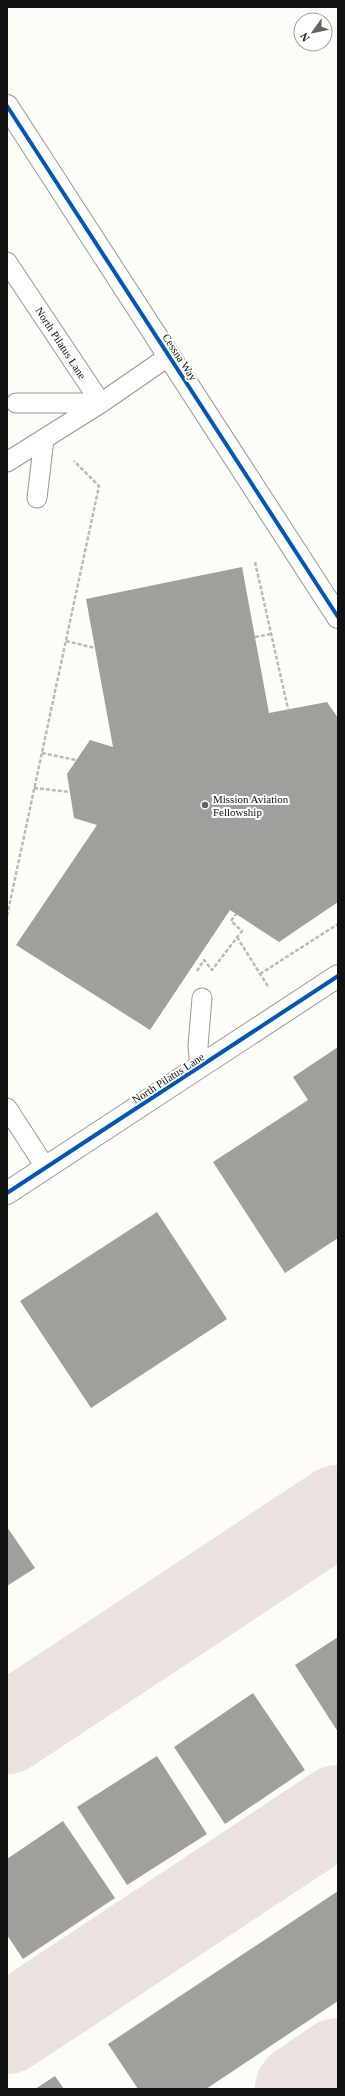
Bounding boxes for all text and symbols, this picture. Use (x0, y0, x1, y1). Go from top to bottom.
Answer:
north arrow (293, 12, 333, 52)
text: N (297, 31, 312, 44)
street label: North Pilatus Lane (33, 305, 89, 381)
street label: Cessna Way (160, 331, 200, 383)
place label: Mission Aviation Fellowship (213, 793, 289, 818)
marker: Mission Aviation Fellowship (200, 800, 210, 810)
street label: North Pilatus Lane (130, 1050, 206, 1106)

